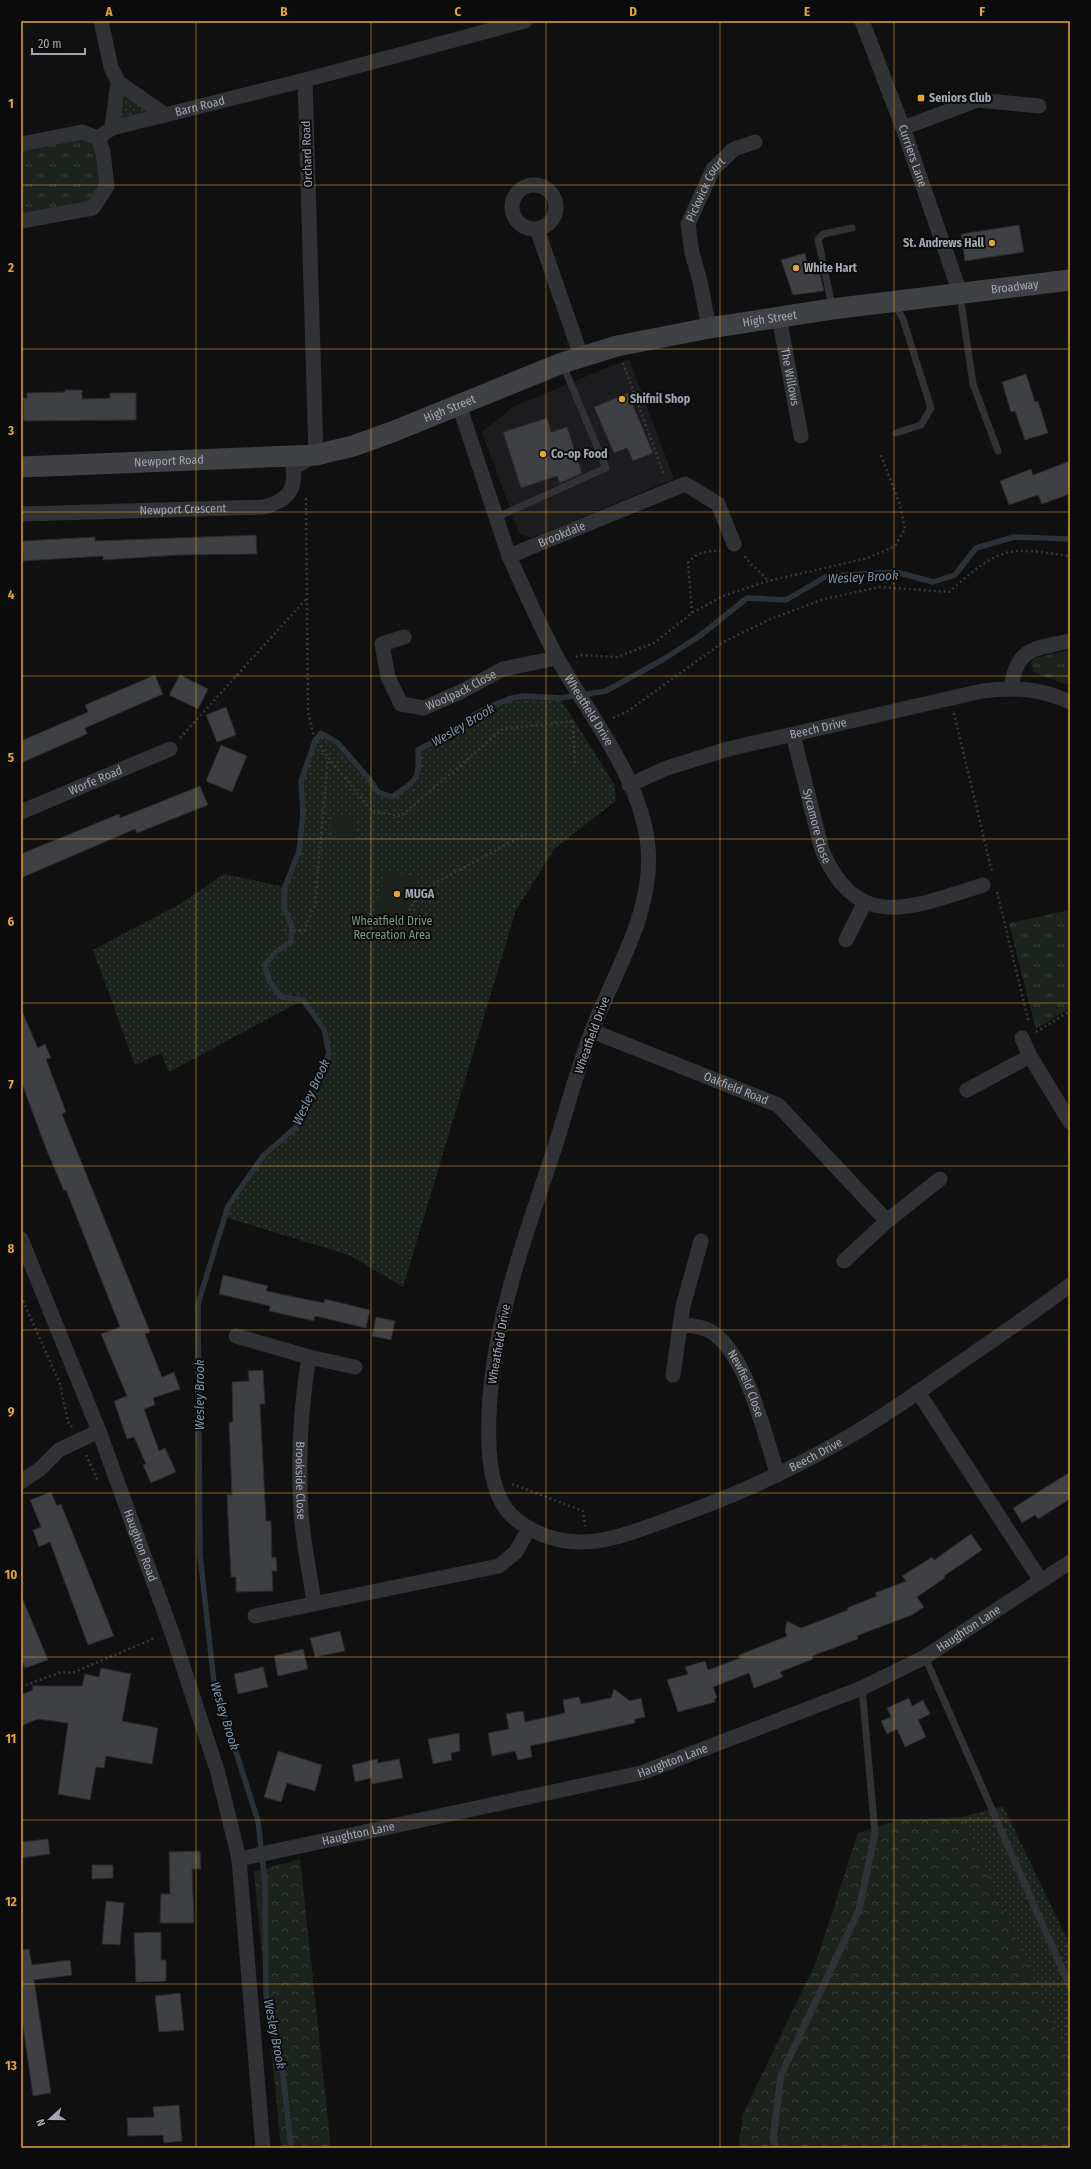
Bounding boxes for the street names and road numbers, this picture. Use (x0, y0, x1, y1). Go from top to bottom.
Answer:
street label: Barn Road (174, 93, 226, 119)
street label: Orchard Road (299, 120, 315, 188)
street label: Curriers Lane (895, 123, 930, 189)
street label: Pickwick Court (683, 154, 728, 224)
street label: Broadway (990, 277, 1040, 297)
street label: High Street (742, 308, 798, 330)
street label: The Willows (778, 347, 802, 407)
street label: High Street (422, 392, 478, 425)
street label: Newport Road (134, 453, 204, 469)
street label: Newport Crescent (139, 501, 227, 518)
street label: Brookdale (536, 519, 587, 550)
street label: Woolpack Close (424, 667, 499, 713)
street label: Wheatfield Drive (562, 672, 616, 748)
street label: Beech Drive (788, 715, 848, 742)
street label: Worfe Road (67, 763, 124, 798)
street label: Sycamore Close (800, 787, 834, 866)
street label: Wheatfield Drive (572, 995, 612, 1075)
street label: Oakfield Road (702, 1069, 770, 1107)
street label: Wheatfield Drive (485, 1303, 513, 1385)
street label: Newfield Close (725, 1347, 767, 1419)
street label: Beech Drive (787, 1435, 845, 1475)
street label: Brookside Close (293, 1441, 309, 1520)
street label: Haughton Road (121, 1508, 160, 1583)
street label: Haughton Lane (934, 1602, 1003, 1655)
street label: Haughton Lane (636, 1741, 710, 1781)
street label: Haughton Lane (321, 1819, 396, 1848)

